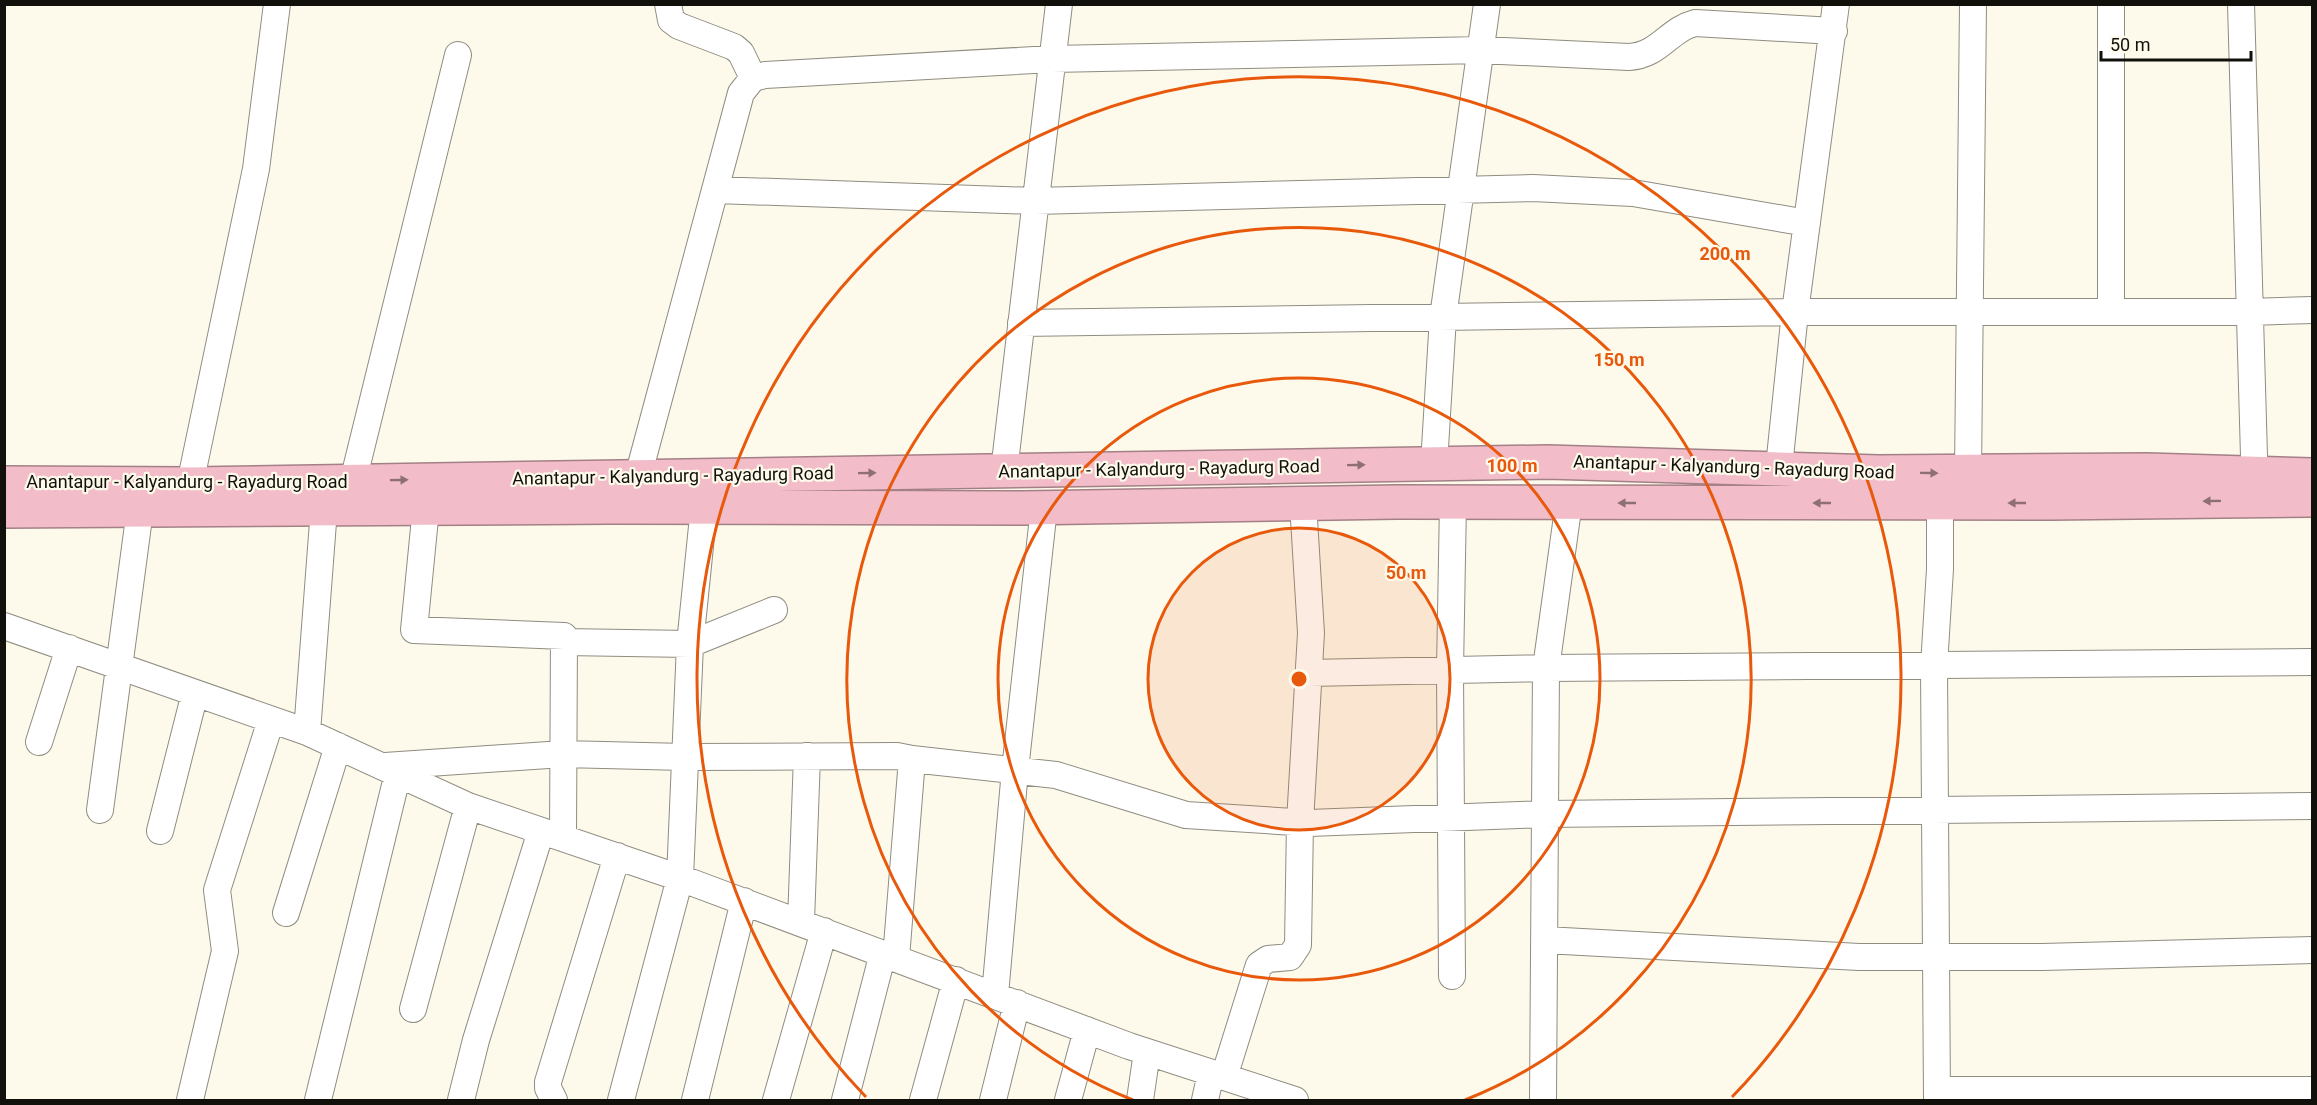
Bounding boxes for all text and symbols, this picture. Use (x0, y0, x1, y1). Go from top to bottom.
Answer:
scale bar (2101, 24, 2251, 62)
text: 50 m (2110, 34, 2150, 55)
text: 200 m (1699, 243, 1751, 264)
text: 150 m (1593, 349, 1645, 370)
street label: Anantapur - Kalyandurg - Rayadurg Road (1573, 450, 1895, 483)
street label: Anantapur - Kalyandurg - Rayadurg Road (998, 455, 1320, 482)
text: 100 m (1486, 455, 1538, 476)
one-way arrow (1346, 461, 1365, 470)
street label: Anantapur - Kalyandurg - Rayadurg Road (512, 462, 834, 489)
one-way arrow (857, 468, 876, 478)
one-way arrow (1919, 468, 1938, 477)
street label: Anantapur - Kalyandurg - Rayadurg Road (26, 471, 348, 492)
one-way arrow (389, 476, 408, 485)
one-way arrow (2203, 496, 2222, 506)
one-way arrow (1618, 498, 1637, 508)
one-way arrow (1813, 498, 1832, 508)
one-way arrow (2008, 498, 2027, 508)
text: 50 m (1386, 562, 1426, 583)
centre of rings (1289, 669, 1309, 689)

